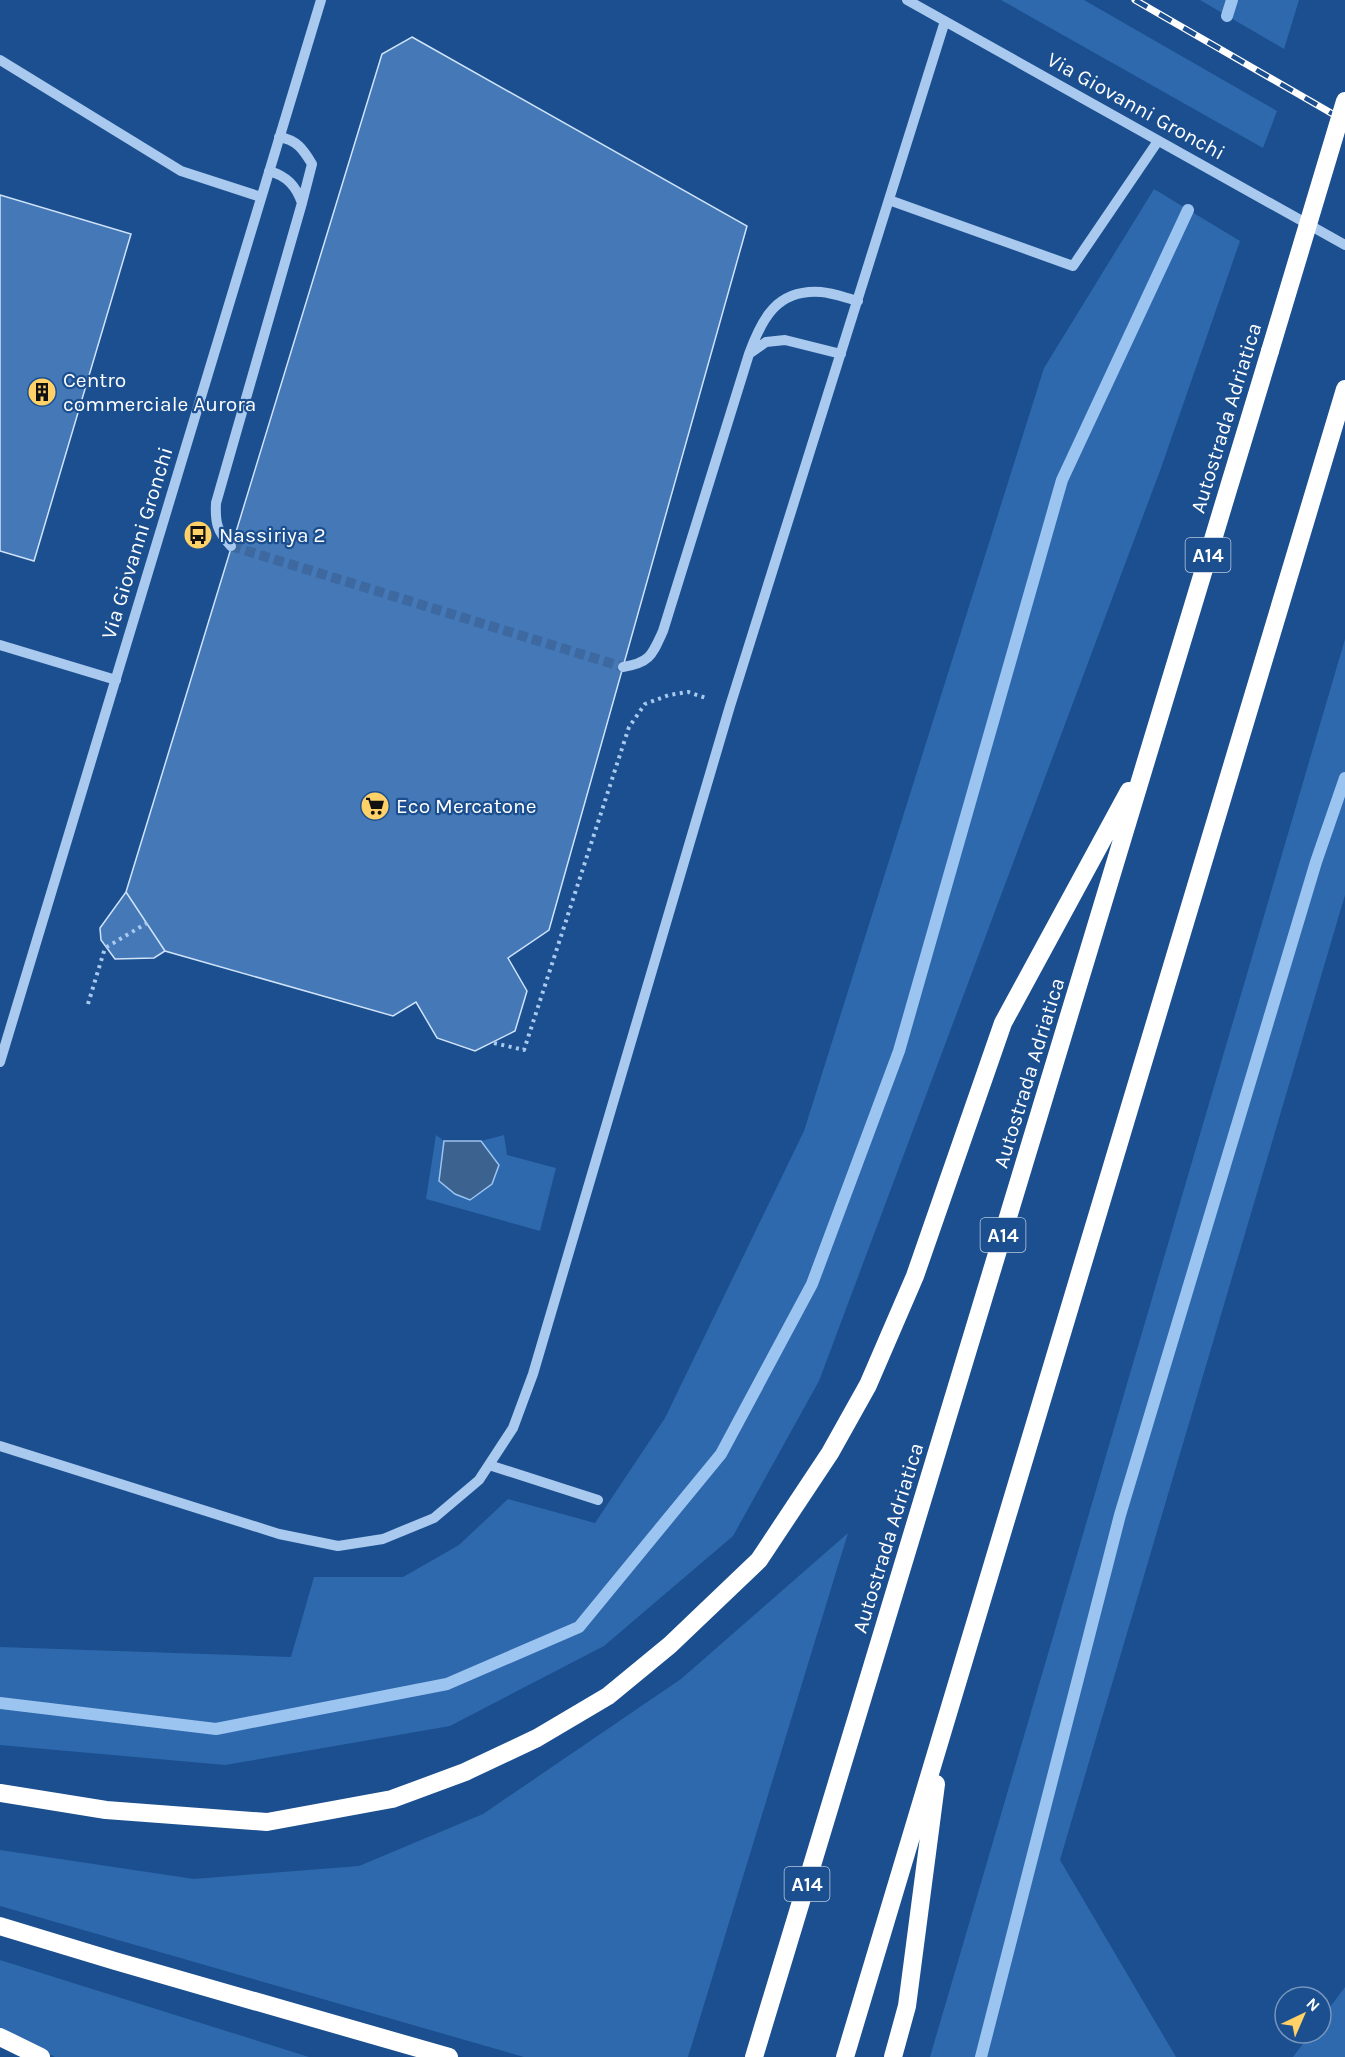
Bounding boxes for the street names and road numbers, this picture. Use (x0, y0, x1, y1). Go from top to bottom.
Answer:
street label: Via Giovanni Gronchi (1043, 47, 1229, 165)
street label: Autostrada Adriatica (1186, 320, 1266, 516)
street label: Via Giovanni Gronchi (96, 444, 178, 642)
road number: A14 (1186, 538, 1230, 572)
street label: Autostrada Adriatica (989, 975, 1069, 1171)
road number: A14 (980, 1218, 1026, 1252)
street label: Autostrada Adriatica (848, 1440, 928, 1636)
road number: A14 (784, 1867, 830, 1901)

